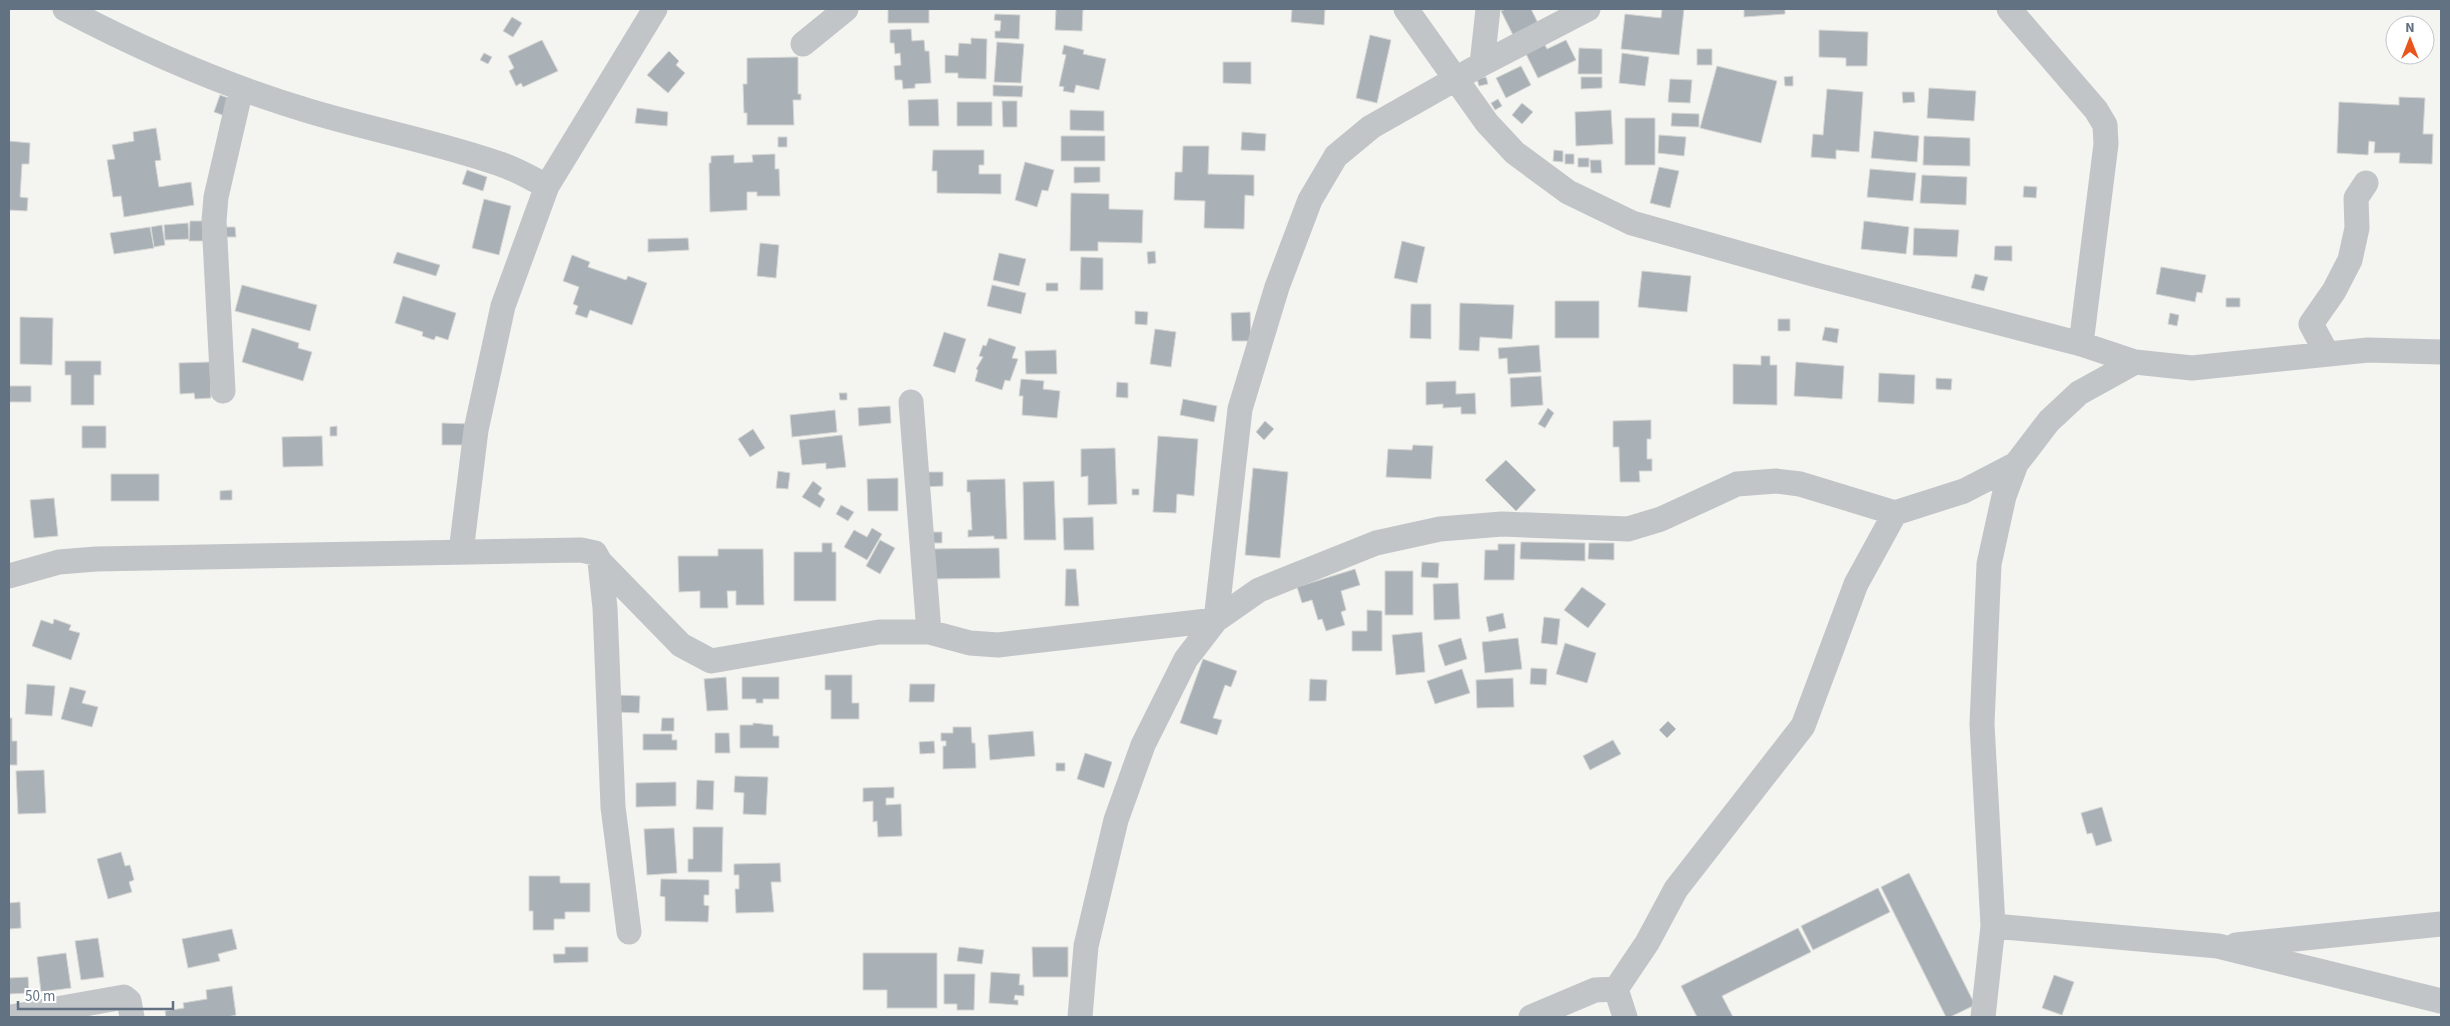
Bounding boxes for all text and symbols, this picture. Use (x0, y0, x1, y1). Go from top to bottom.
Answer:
north arrow (2385, 15, 2435, 65)
text: N (2405, 18, 2415, 38)
scale bar (18, 978, 172, 1010)
text: 50 m (25, 986, 55, 1007)

